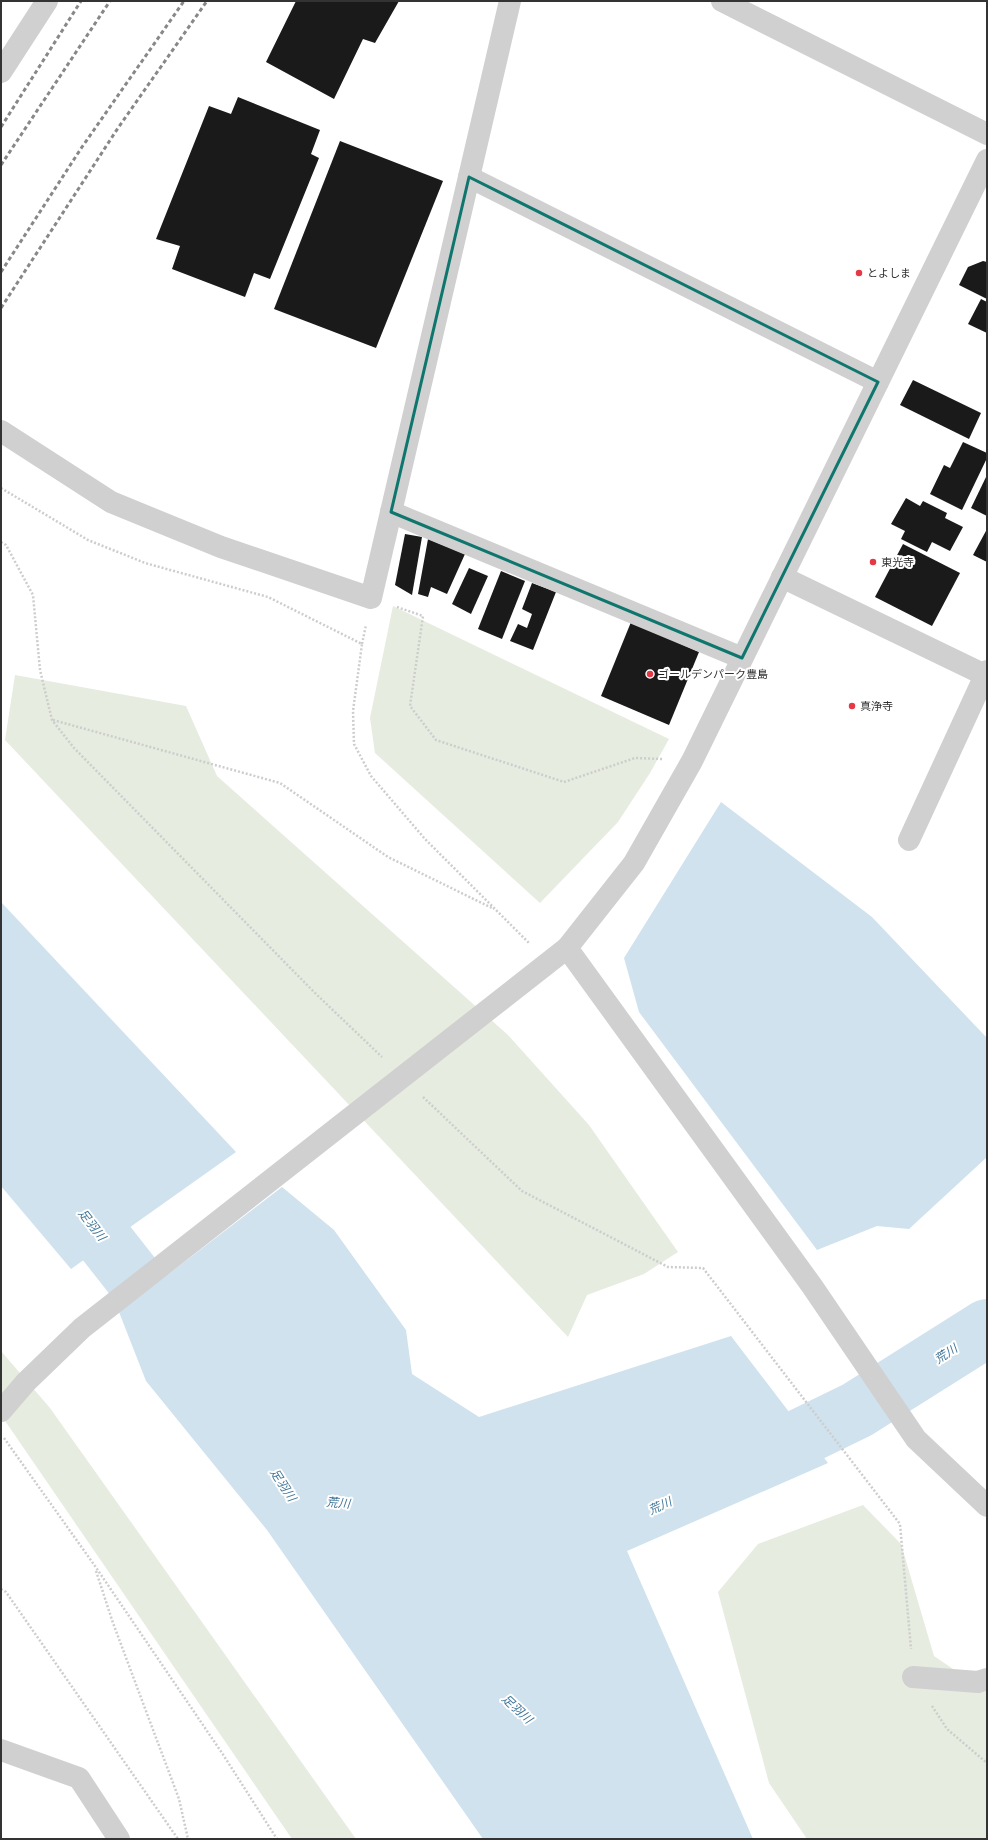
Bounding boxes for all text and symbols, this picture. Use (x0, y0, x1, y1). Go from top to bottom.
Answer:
place label: とよしま (867, 267, 911, 280)
marker: とよしま (854, 268, 864, 278)
place label: 東光寺 (881, 556, 914, 569)
marker: 東光寺 (868, 557, 878, 567)
place label: ゴールデンパーク豊島 (658, 668, 768, 681)
marker: ゴールデンパーク豊島 (645, 669, 655, 679)
place label: 真浄寺 (860, 700, 893, 713)
marker: 真浄寺 (847, 701, 857, 711)
water label: 足羽川 (75, 1207, 110, 1245)
water label: 荒川 (932, 1341, 962, 1366)
water label: 足羽川 (267, 1466, 300, 1506)
water label: 荒川 (646, 1494, 676, 1517)
water label: 荒川 (325, 1495, 353, 1511)
water label: 足羽川 (499, 1692, 536, 1728)

